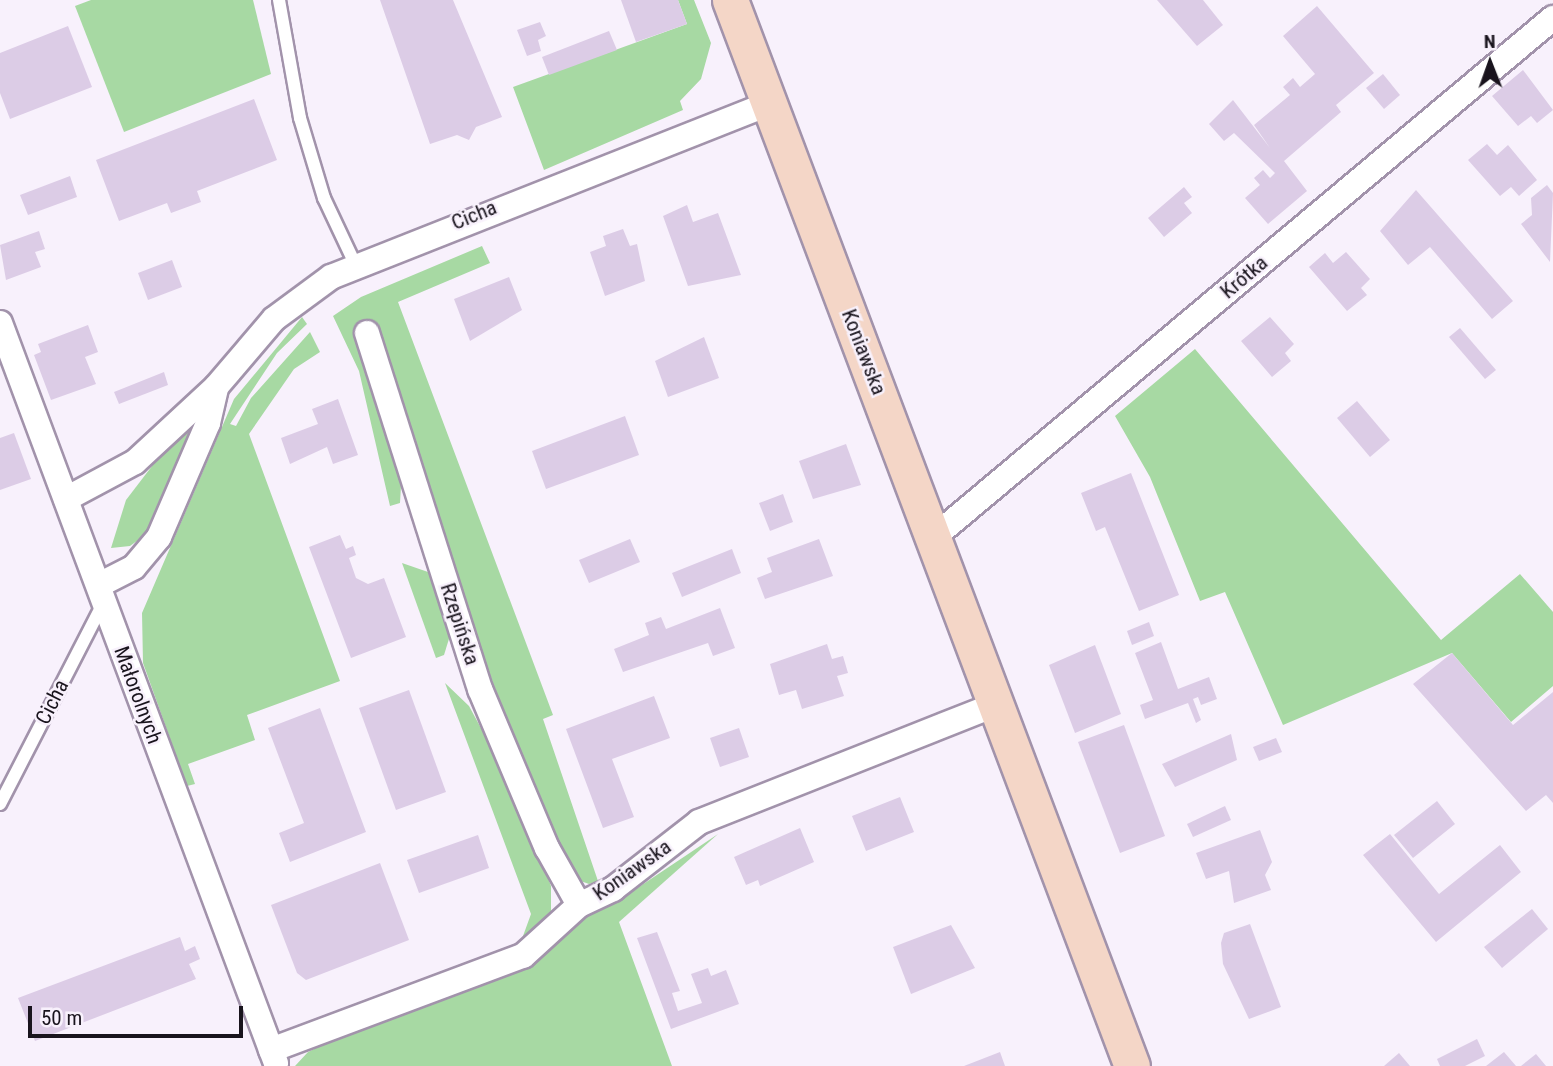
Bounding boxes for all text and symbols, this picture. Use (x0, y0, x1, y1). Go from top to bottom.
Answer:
north arrow (1455, 28, 1525, 98)
text: N (1484, 30, 1496, 53)
street label: Cicha (448, 195, 500, 235)
street label: Krótka (1215, 250, 1273, 304)
street label: Koniawska (836, 306, 892, 398)
street label: Rzepińska (435, 580, 485, 668)
street label: Małorolnych (109, 643, 167, 747)
street label: Cicha (30, 676, 74, 728)
street label: Koniawska (588, 834, 676, 906)
scale bar (32, 992, 247, 1036)
text: 50 m (41, 1006, 82, 1030)

